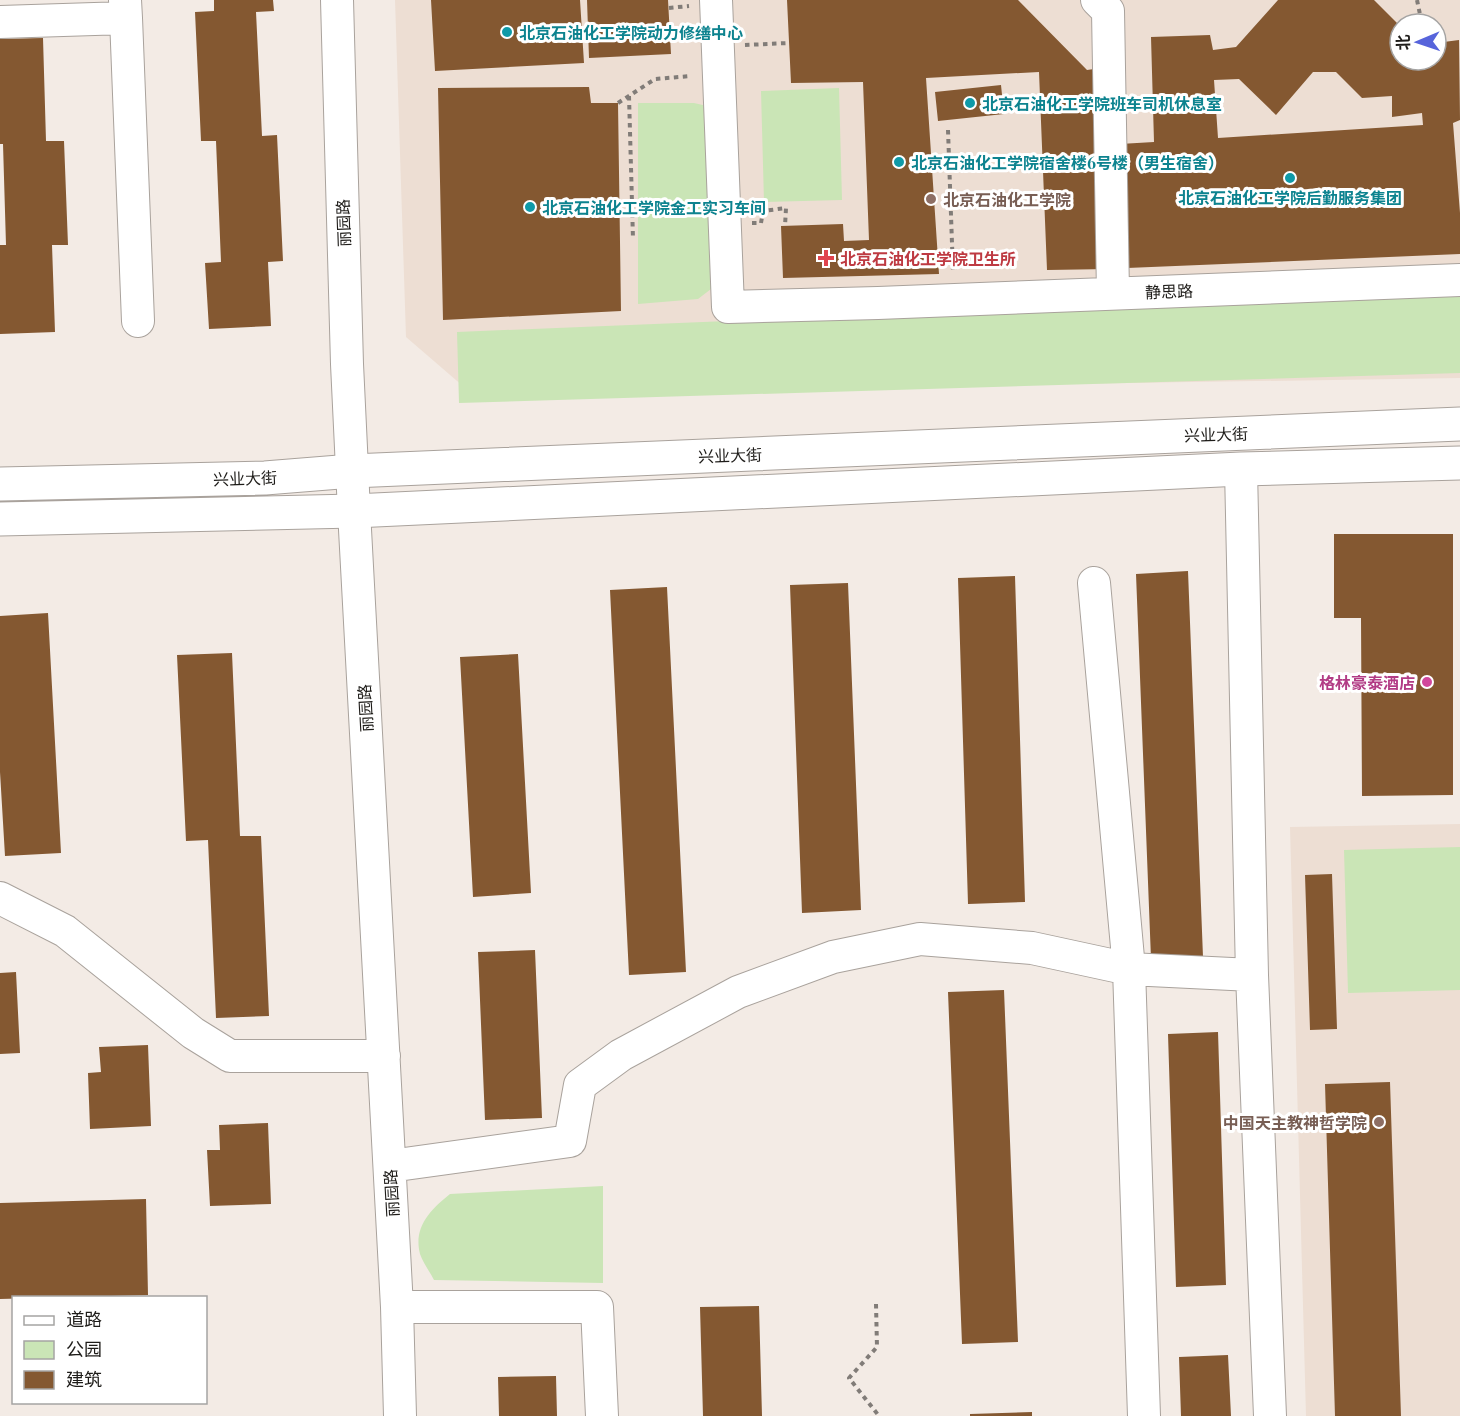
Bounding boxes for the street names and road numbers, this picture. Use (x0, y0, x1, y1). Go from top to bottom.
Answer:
street label: 丽园路 (332, 199, 354, 247)
street label: 静思路 (1145, 280, 1193, 302)
street label: 兴业大街 (1184, 422, 1248, 446)
street label: 兴业大街 (698, 443, 762, 467)
street label: 兴业大街 (213, 466, 277, 490)
street label: 丽园路 (353, 683, 377, 733)
street label: 丽园路 (379, 1168, 403, 1218)

